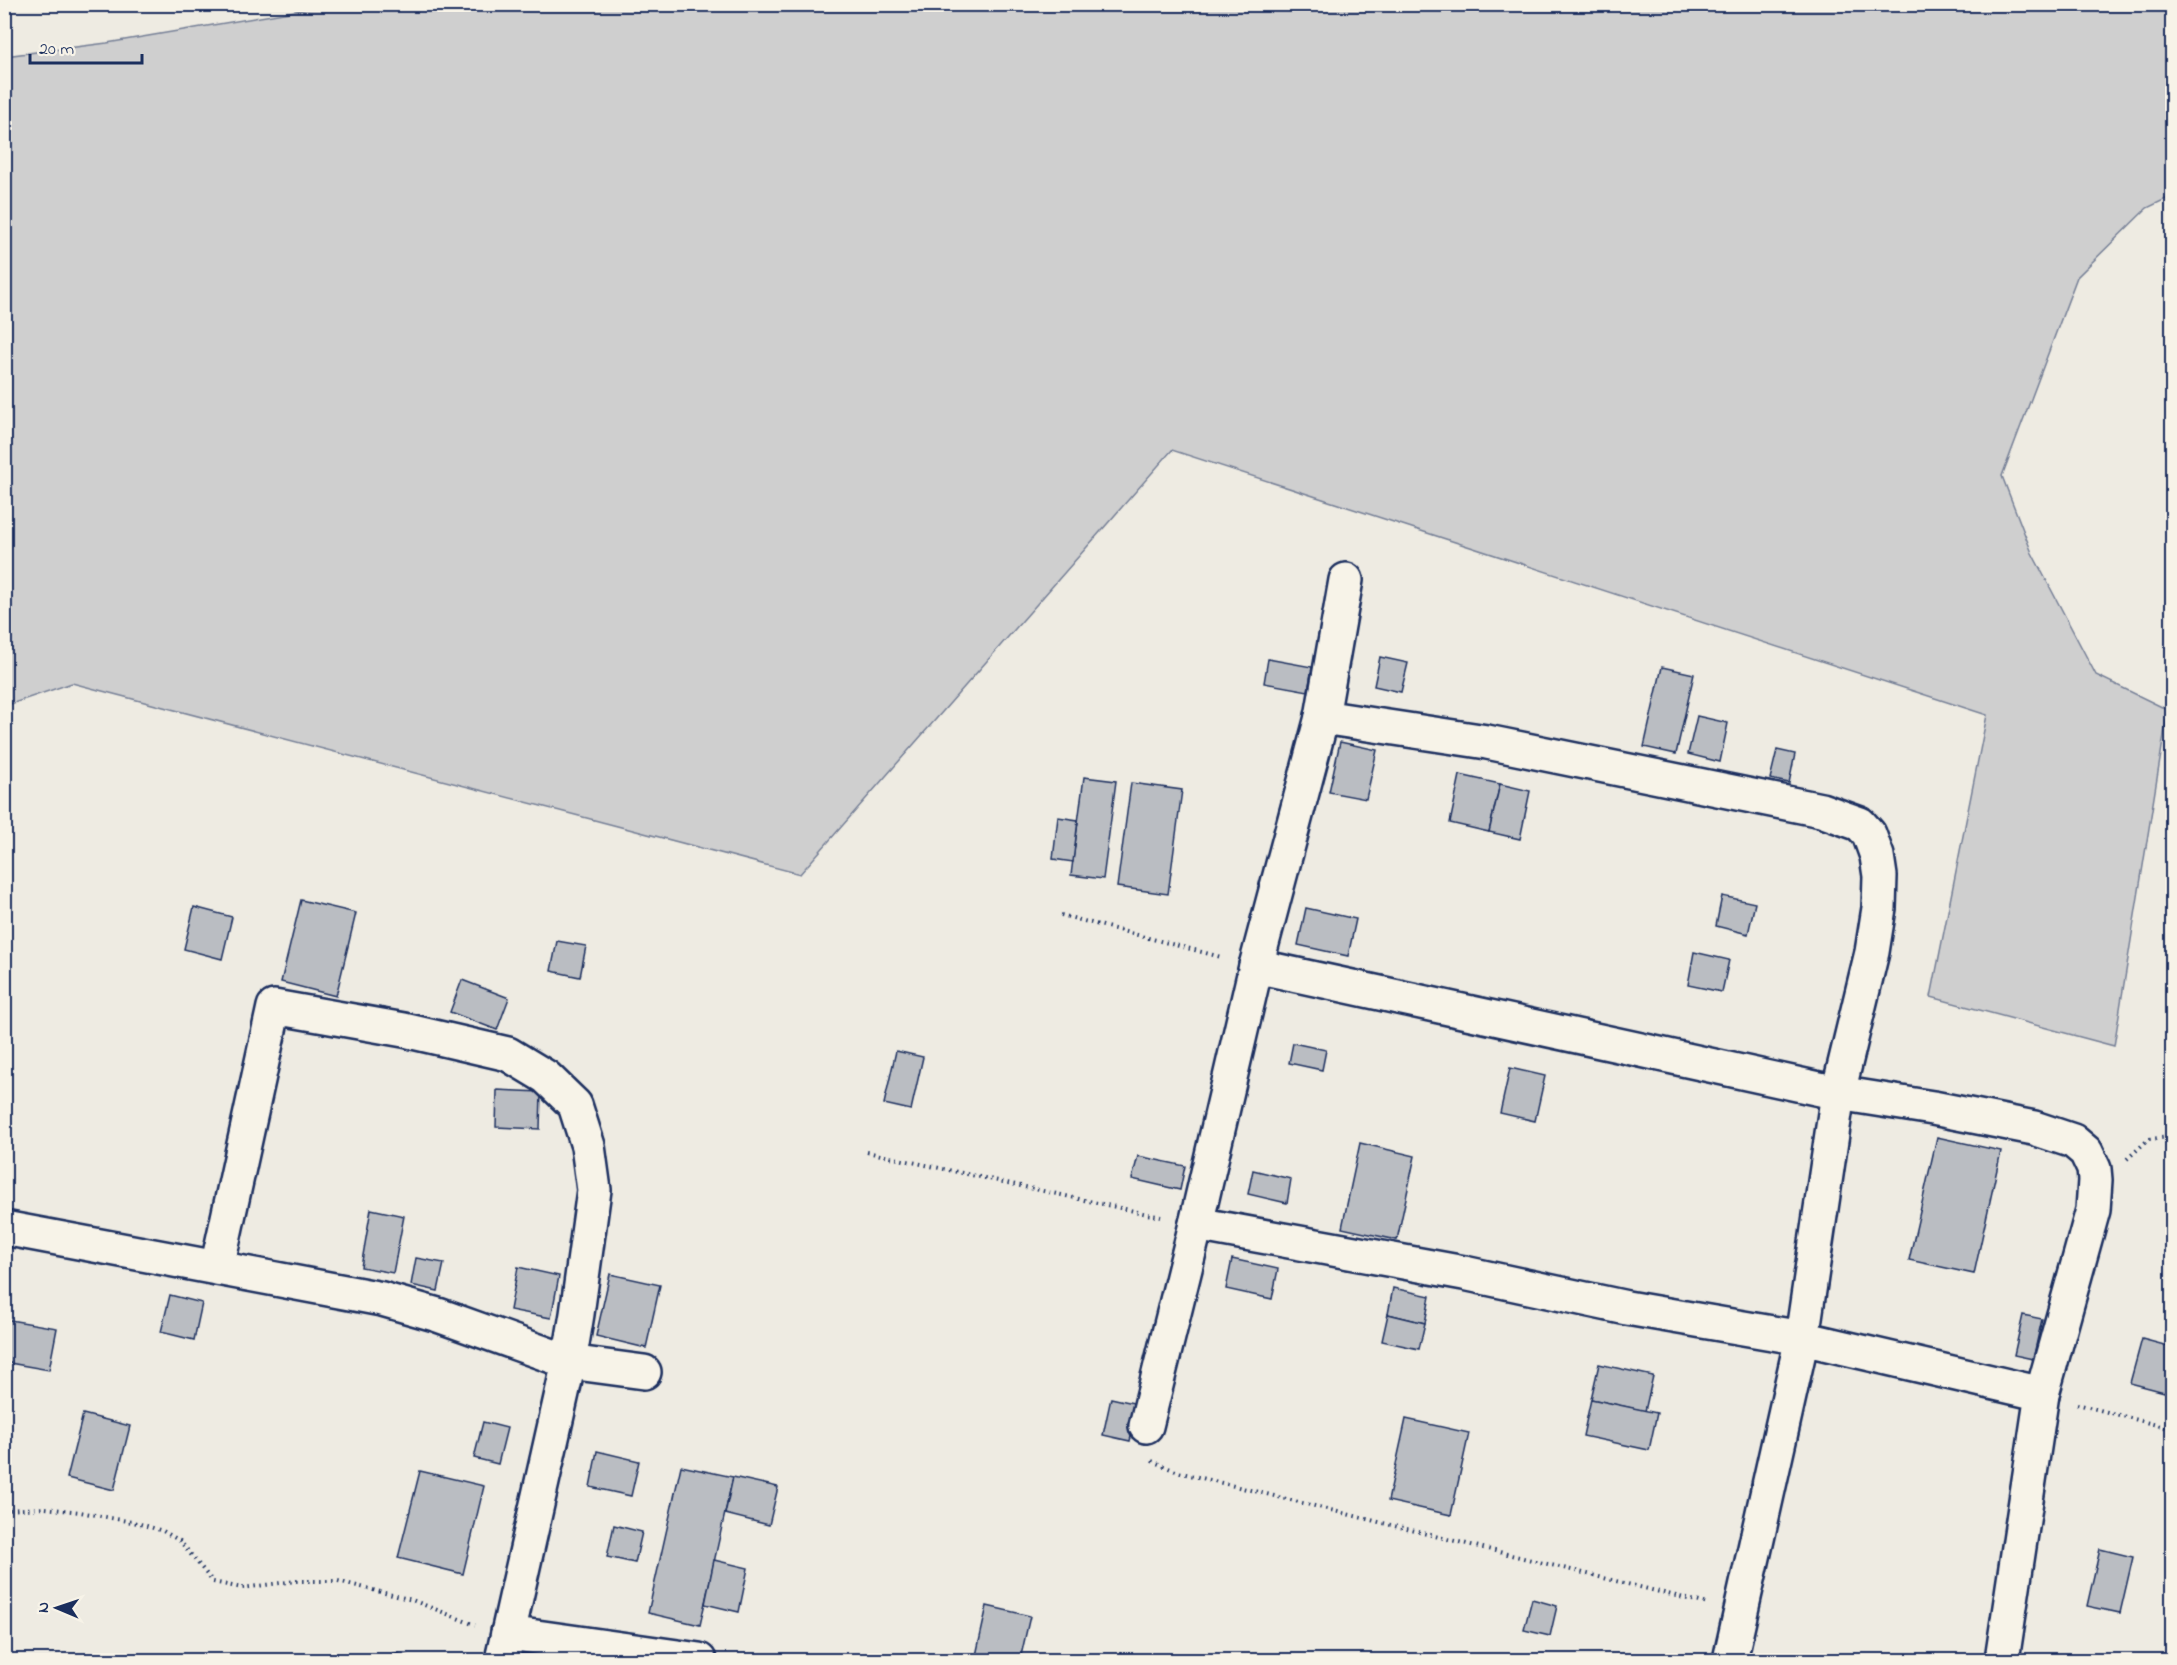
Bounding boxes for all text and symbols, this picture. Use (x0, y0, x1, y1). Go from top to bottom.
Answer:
scale bar (30, 27, 142, 65)
text: 20 m (39, 37, 74, 63)
north arrow (27, 1578, 87, 1638)
text: N (32, 1602, 56, 1613)

